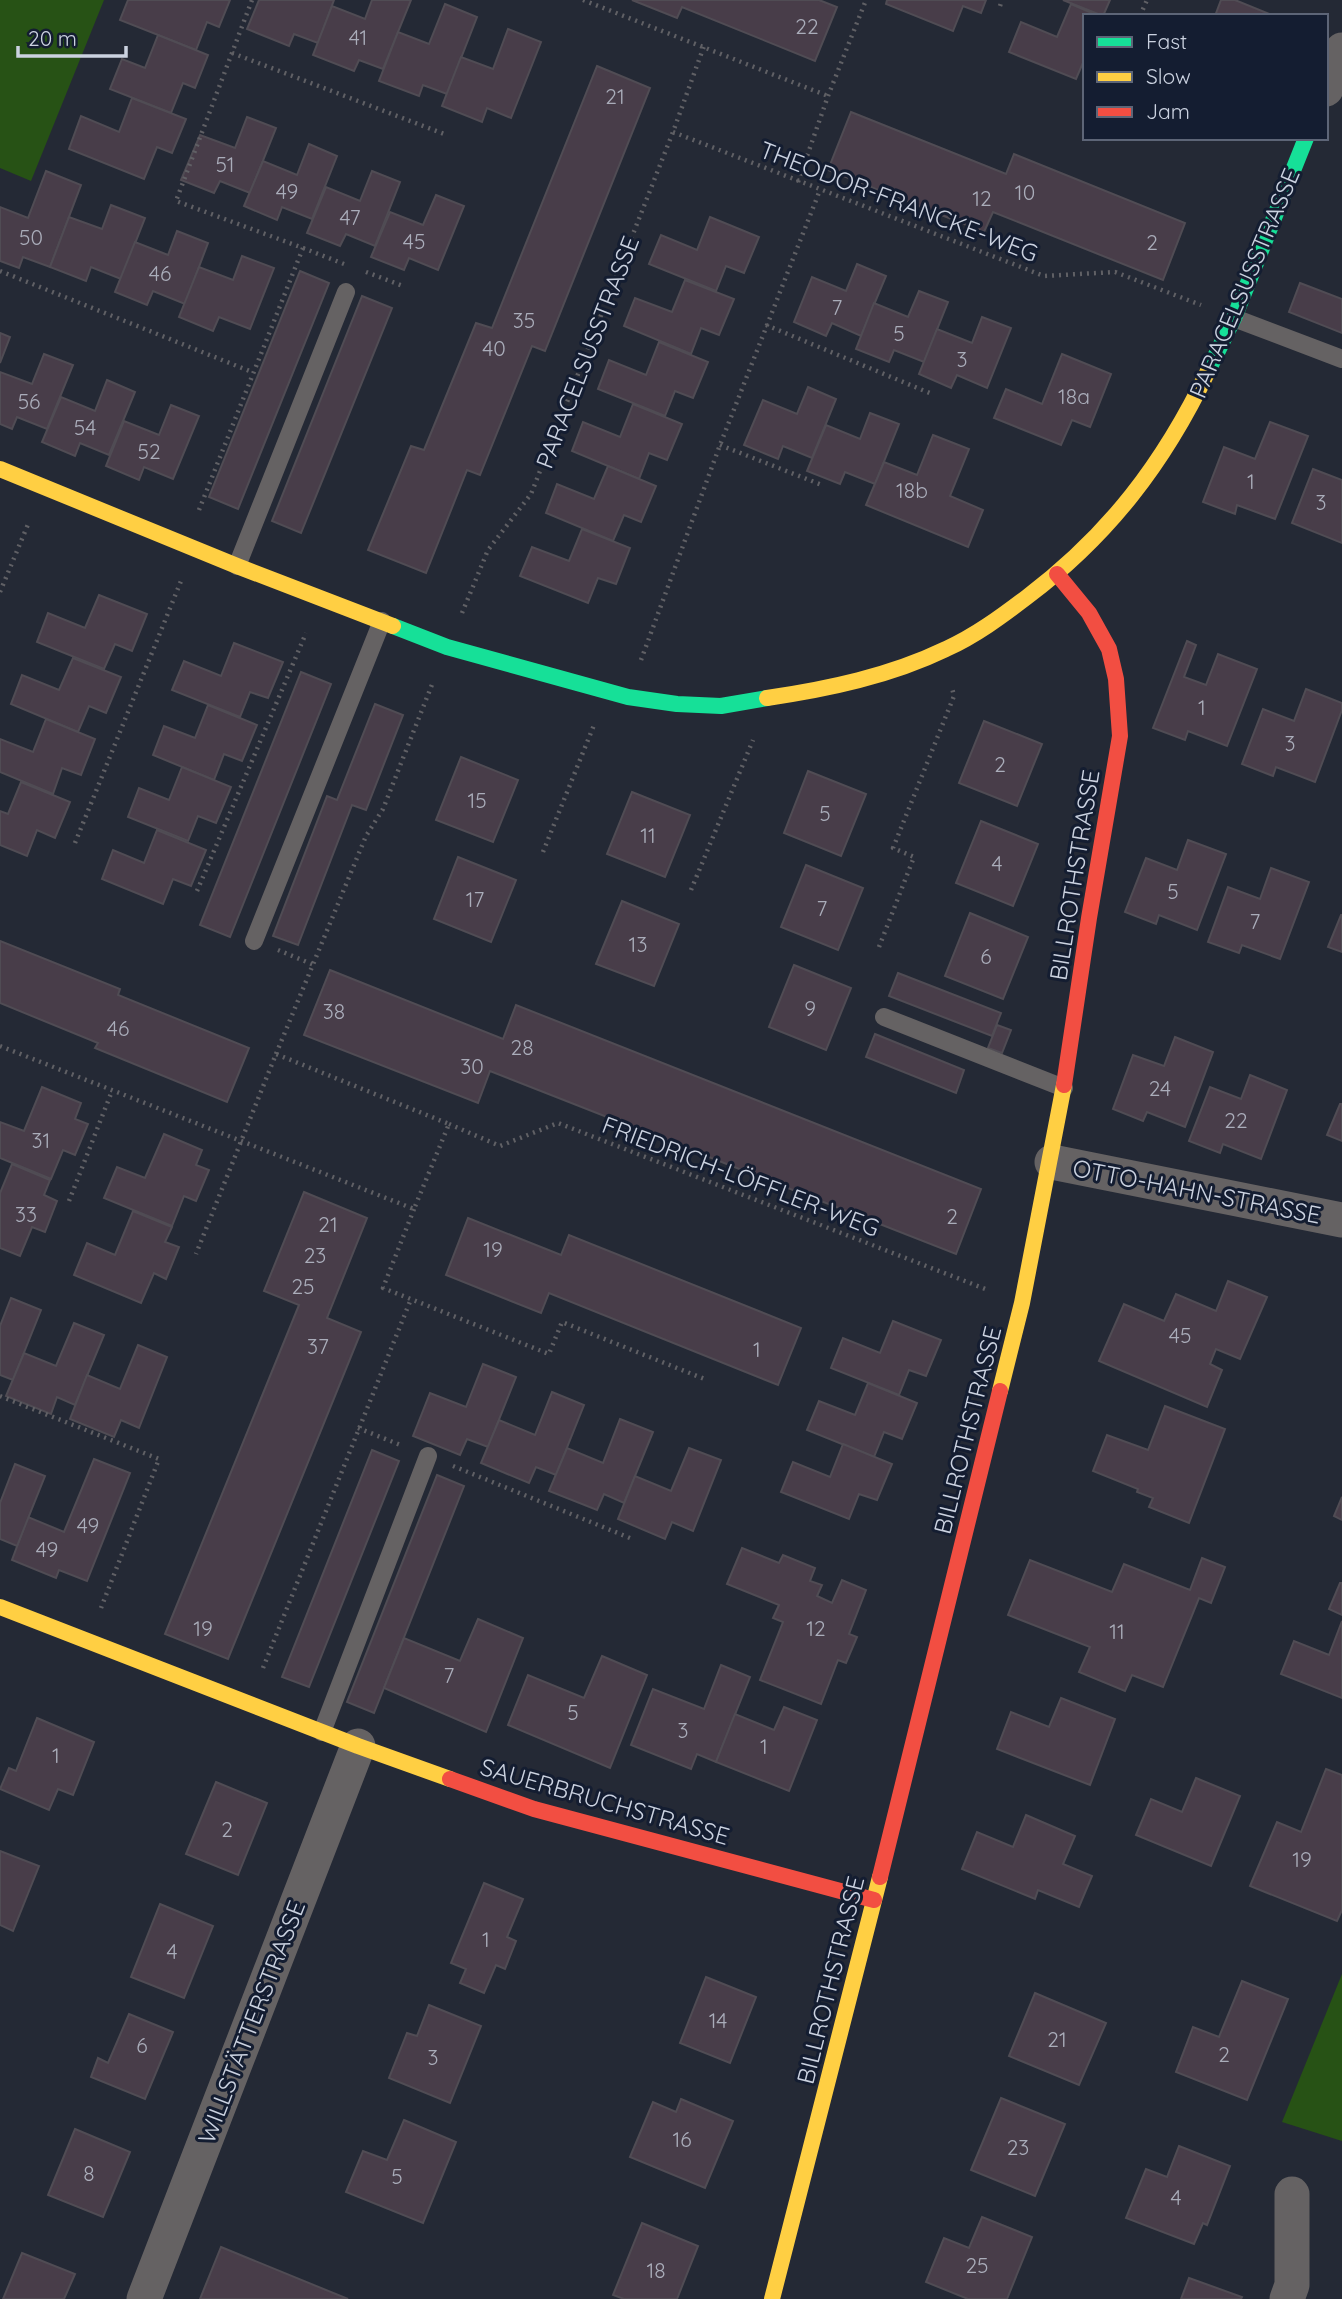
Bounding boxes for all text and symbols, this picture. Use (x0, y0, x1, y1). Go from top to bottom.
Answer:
house number: 22 (795, 13, 819, 39)
scale bar (18, 14, 126, 58)
legend (1083, 14, 1328, 140)
house number: 41 (349, 24, 367, 50)
text: 20 m (28, 25, 77, 51)
text: Fast (1146, 28, 1187, 54)
text: Slow (1146, 63, 1191, 89)
house number: 21 (605, 83, 625, 109)
text: Jam (1146, 98, 1190, 124)
street label: THEODOR-FRANCKE-WEG (755, 134, 1043, 268)
house number: 51 (215, 151, 235, 177)
street label: PARACELSUSSTRASSE (1182, 164, 1306, 402)
house number: 49 (276, 178, 298, 204)
house number: 10 (1015, 179, 1035, 205)
house number: 12 (972, 185, 992, 211)
house number: 47 (339, 204, 361, 230)
house number: 50 (19, 224, 43, 250)
house number: 45 (403, 228, 425, 254)
house number: 2 (1146, 229, 1158, 255)
street label: PARACELSUSSTRASSE (529, 232, 645, 472)
house number: 46 (149, 260, 171, 286)
house number: 7 (832, 294, 843, 320)
house number: 35 (513, 307, 535, 333)
house number: 5 (893, 320, 905, 346)
house number: 40 (482, 335, 506, 361)
house number: 3 (956, 346, 968, 372)
house number: 18a (1058, 383, 1090, 409)
house number: 56 (18, 388, 40, 414)
house number: 54 (74, 414, 96, 440)
house number: 52 (137, 438, 161, 464)
house number: 1 (1247, 468, 1255, 494)
house number: 18b (896, 477, 928, 503)
house number: 3 (1315, 489, 1327, 515)
house number: 1 (1198, 694, 1206, 720)
house number: 3 (1284, 730, 1296, 756)
house number: 2 (994, 751, 1006, 777)
street label: BILLROTHSTRASSE (1043, 768, 1105, 982)
house number: 15 (467, 787, 487, 813)
house number: 5 (819, 800, 831, 826)
house number: 11 (640, 822, 656, 848)
house number: 4 (991, 850, 1003, 876)
house number: 5 (1167, 878, 1179, 904)
house number: 17 (466, 886, 484, 912)
house number: 7 (817, 895, 828, 921)
house number: 7 (1250, 908, 1261, 934)
house number: 13 (629, 931, 647, 957)
house number: 6 (980, 943, 992, 969)
house number: 9 (804, 995, 816, 1021)
house number: 38 (323, 998, 345, 1024)
house number: 46 (107, 1015, 129, 1041)
house number: 28 (511, 1034, 533, 1060)
house number: 30 (460, 1053, 484, 1079)
house number: 24 (1149, 1075, 1171, 1101)
house number: 22 (1224, 1107, 1248, 1133)
street label: FRIEDRICH-LÖFFLER-WEG (598, 1109, 884, 1243)
house number: 31 (32, 1127, 50, 1153)
street label: OTTO-HAHN-STRASSE (1070, 1152, 1324, 1230)
house number: 33 (15, 1201, 37, 1227)
house number: 2 (946, 1203, 958, 1229)
house number: 21 (318, 1211, 338, 1237)
house number: 19 (483, 1236, 503, 1262)
house number: 23 (304, 1242, 326, 1268)
house number: 25 (291, 1273, 315, 1299)
house number: 45 (1169, 1322, 1191, 1348)
street label: BILLROTHSTRASSE (927, 1323, 1007, 1537)
house number: 37 (307, 1333, 329, 1359)
house number: 1 (753, 1336, 761, 1362)
house number: 49 (77, 1512, 99, 1538)
house number: 49 (36, 1536, 58, 1562)
house number: 19 (193, 1615, 213, 1641)
house number: 12 (806, 1615, 826, 1641)
house number: 11 (1109, 1618, 1125, 1644)
house number: 7 (444, 1662, 455, 1688)
house number: 5 (567, 1699, 579, 1725)
house number: 3 (677, 1717, 689, 1743)
house number: 1 (760, 1733, 768, 1759)
house number: 1 (52, 1742, 60, 1768)
street label: SAUERBRUCHSTRASSE (477, 1751, 733, 1851)
house number: 2 (221, 1816, 233, 1842)
house number: 19 (1292, 1846, 1312, 1872)
street label: BILLROTHSTRASSE (790, 1873, 870, 2087)
street label: WILLSTÄTTERSTRASSE (191, 1896, 311, 2148)
house number: 1 (482, 1926, 490, 1952)
house number: 4 (166, 1938, 178, 1964)
house number: 14 (709, 2007, 727, 2033)
house number: 21 (1047, 2026, 1067, 2052)
house number: 6 (136, 2032, 148, 2058)
house number: 2 (1218, 2041, 1230, 2067)
house number: 3 (427, 2044, 439, 2070)
house number: 16 (672, 2126, 692, 2152)
house number: 23 (1007, 2134, 1029, 2160)
house number: 8 (83, 2160, 95, 2186)
house number: 5 (391, 2163, 403, 2189)
house number: 4 (1170, 2184, 1182, 2210)
house number: 25 (965, 2252, 989, 2278)
house number: 18 (646, 2257, 666, 2283)

